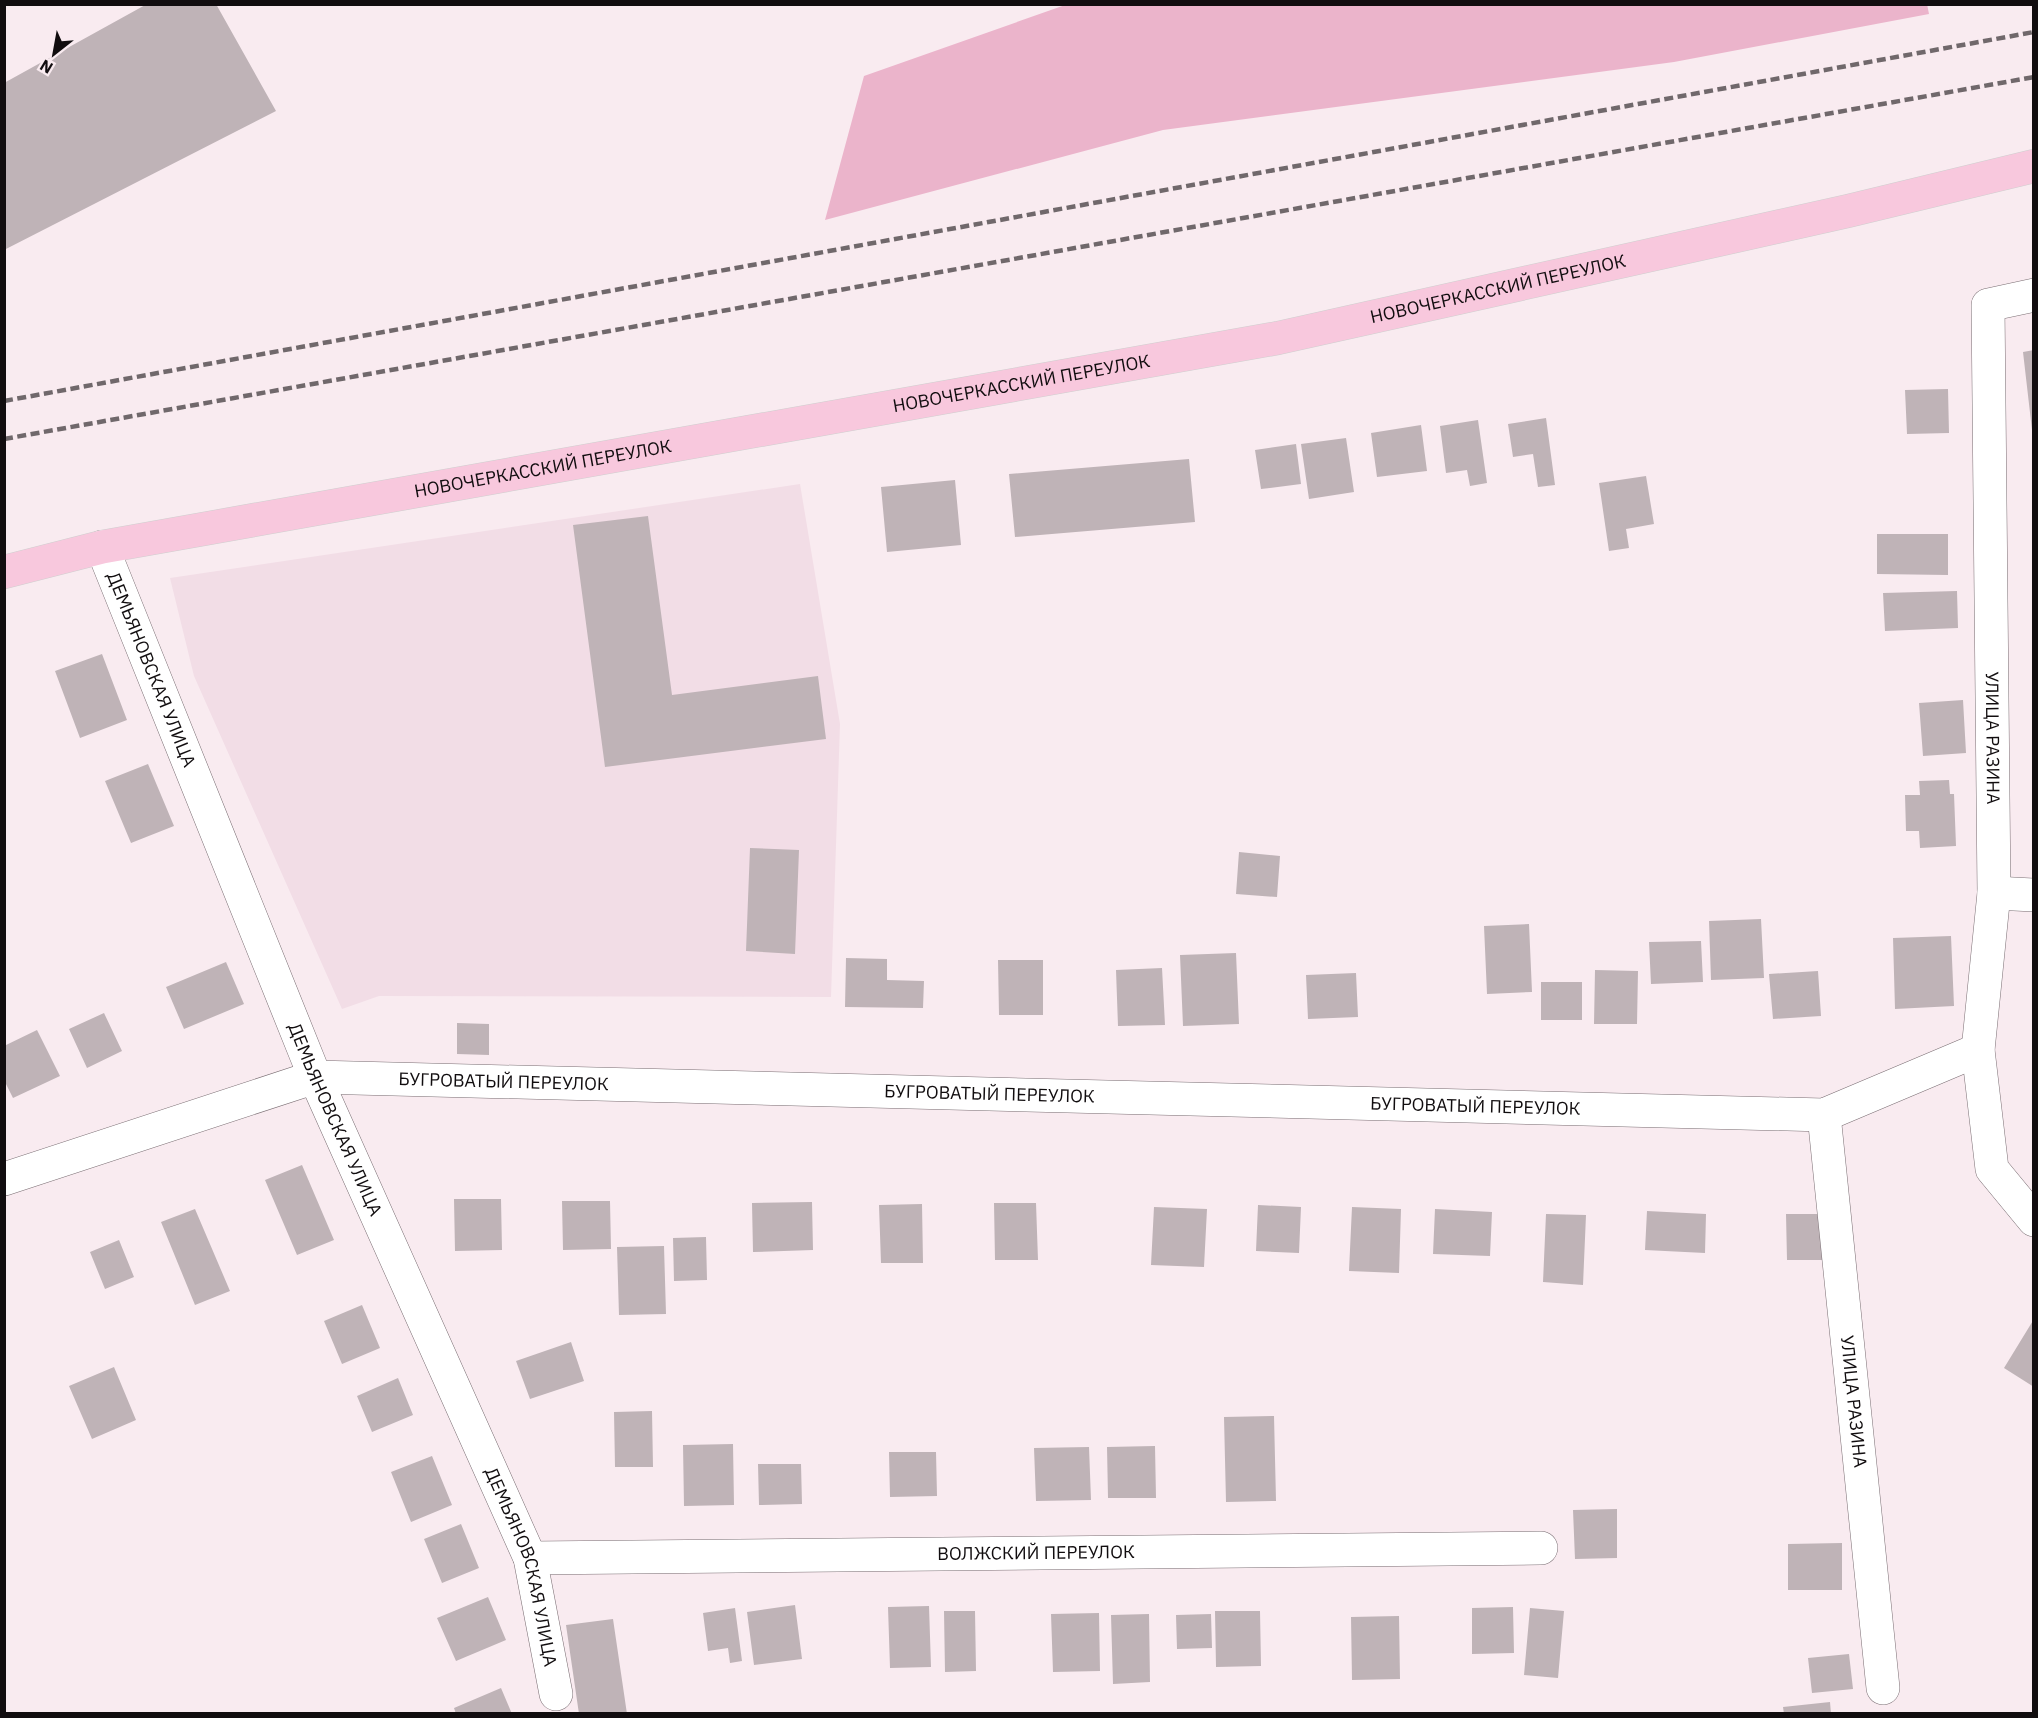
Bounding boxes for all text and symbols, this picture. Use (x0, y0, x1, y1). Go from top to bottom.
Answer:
north arrow (24, 24, 84, 84)
text: N (36, 55, 56, 78)
street label: НОВОЧЕРКАССКИЙ ПЕРЕУЛОК (1368, 249, 1628, 328)
street label: НОВОЧЕРКАССКИЙ ПЕРЕУЛОК (891, 349, 1152, 417)
street label: НОВОЧЕРКАССКИЙ ПЕРЕУЛОК (412, 434, 674, 502)
street label: ДЕМЬЯНОВСКАЯ УЛИЦА (102, 568, 201, 771)
street label: УЛИЦА РАЗИНА (1981, 671, 2005, 805)
street label: ДЕМЬЯНОВСКАЯ УЛИЦА (283, 1019, 388, 1220)
street label: БУГРОВАТЫЙ ПЕРЕУЛОК (398, 1067, 609, 1095)
street label: БУГРОВАТЫЙ ПЕРЕУЛОК (884, 1079, 1095, 1108)
street label: БУГРОВАТЫЙ ПЕРЕУЛОК (1370, 1092, 1581, 1120)
street label: УЛИЦА РАЗИНА (1836, 1334, 1872, 1469)
street label: ДЕМЬЯНОВСКАЯ УЛИЦА (480, 1463, 563, 1669)
street label: ВОЛЖСКИЙ ПЕРЕУЛОК (937, 1540, 1135, 1565)

